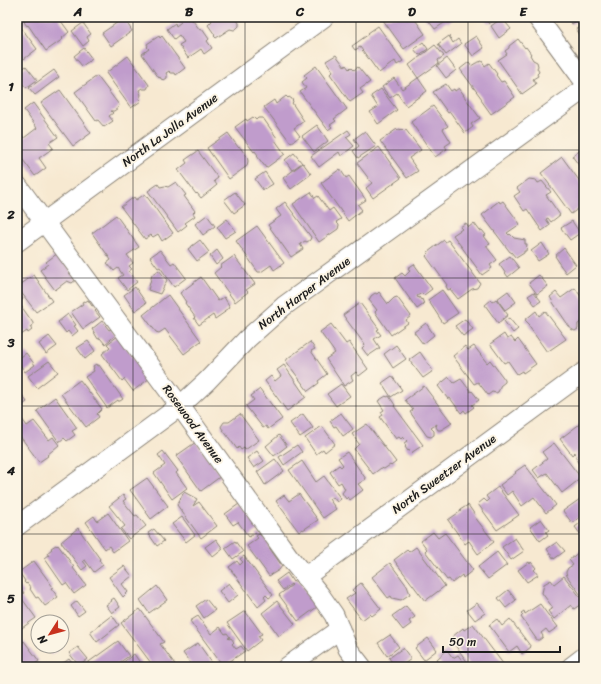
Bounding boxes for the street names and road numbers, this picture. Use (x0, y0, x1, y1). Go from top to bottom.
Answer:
street label: North La Jolla Avenue (117, 87, 223, 173)
street label: North Harper Avenue (253, 250, 355, 335)
street label: Rosewood Avenue (157, 380, 229, 468)
street label: North Sweetzer Avenue (387, 428, 501, 520)

